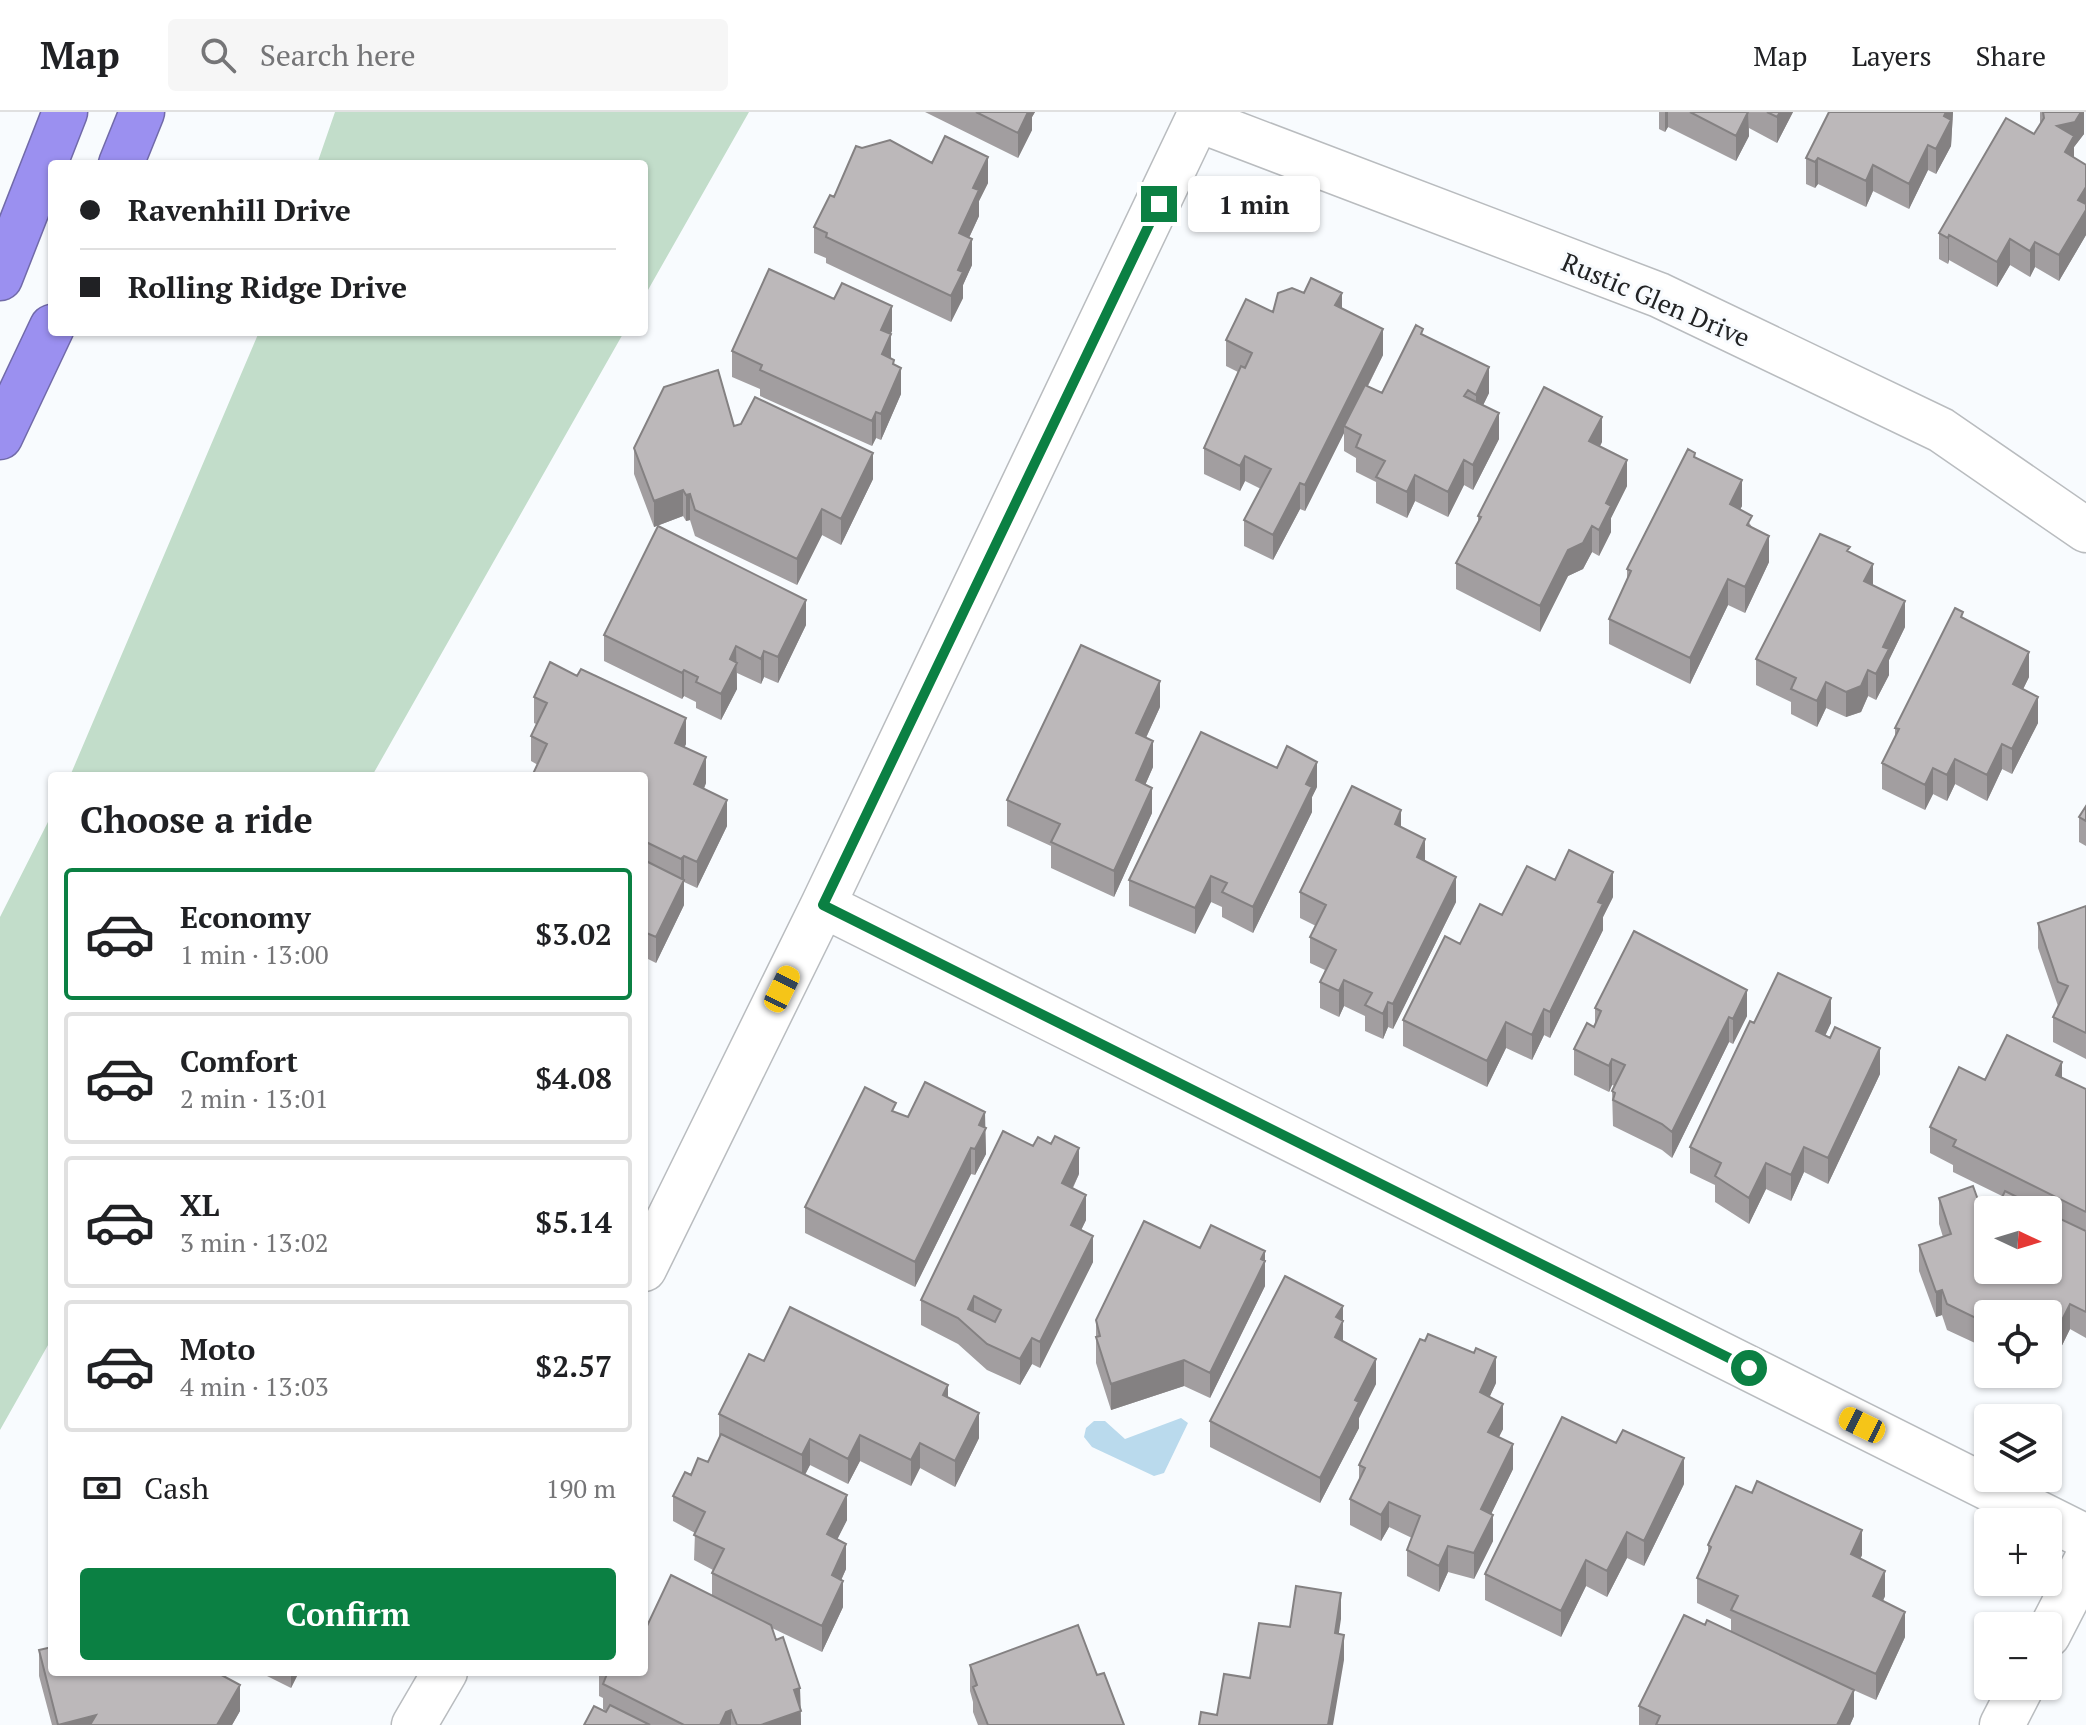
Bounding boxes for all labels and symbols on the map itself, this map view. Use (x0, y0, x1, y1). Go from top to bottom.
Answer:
callout: 1 min (1187, 176, 1319, 232)
route end (1141, 186, 1177, 222)
street label: Rustic Glen Drive (1557, 244, 1755, 354)
car (761, 962, 803, 1016)
north arrow (1974, 1196, 2062, 1284)
route start (1731, 1350, 1767, 1386)
car (1835, 1404, 1889, 1446)

